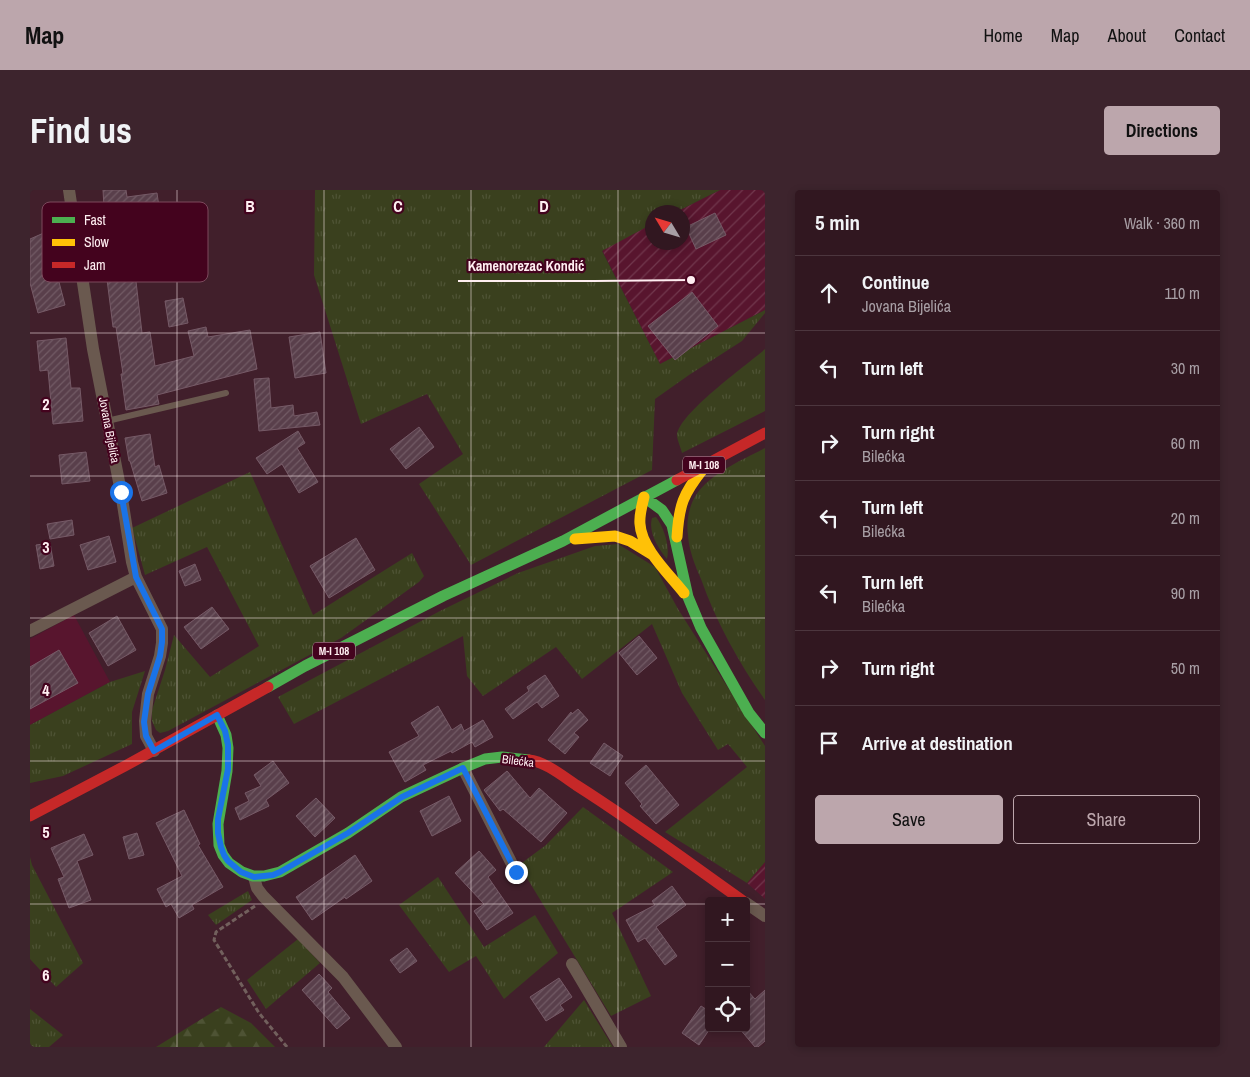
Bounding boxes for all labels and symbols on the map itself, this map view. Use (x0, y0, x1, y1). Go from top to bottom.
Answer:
text: B (245, 195, 255, 217)
text: C (393, 195, 403, 217)
text: D (539, 195, 549, 217)
legend (42, 202, 208, 282)
north arrow (645, 205, 690, 250)
text: Fast (84, 211, 106, 229)
text: Slow (84, 233, 110, 251)
callout: Kamenorezac Kondić (458, 252, 595, 281)
text: Jam (84, 256, 106, 274)
text: Kamenorezac Kondić (468, 257, 584, 275)
text: 2 (42, 393, 50, 415)
street label: Jovana Bijelića (95, 396, 123, 465)
road number: M-I 108 (683, 456, 725, 474)
route start (110, 481, 133, 504)
text: 3 (42, 536, 50, 558)
road number: M-I 108 (313, 642, 355, 660)
text: 4 (42, 679, 50, 701)
street label: Bilećka (501, 751, 536, 771)
text: 5 (42, 821, 50, 843)
route end (505, 861, 528, 884)
text: 6 (42, 964, 50, 986)

